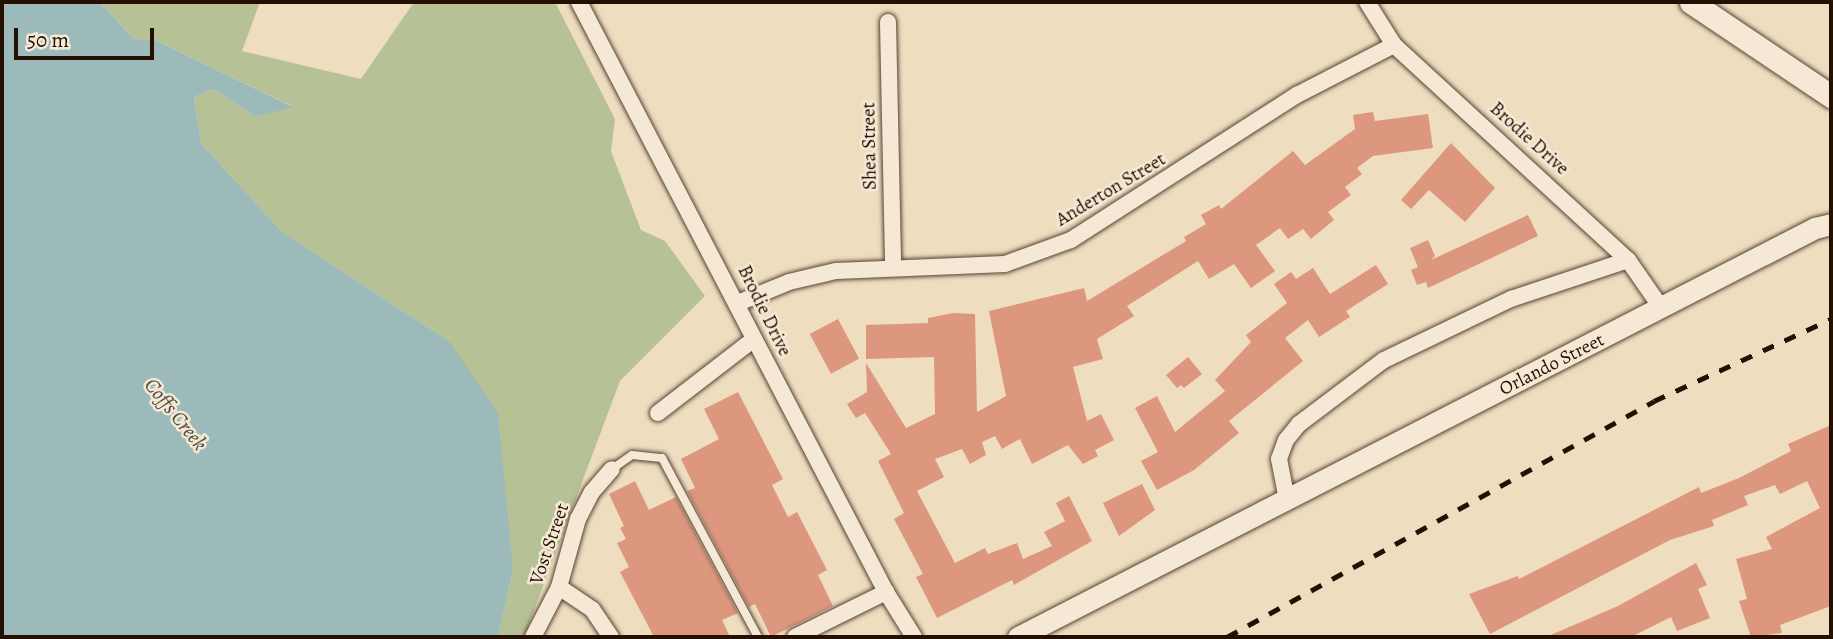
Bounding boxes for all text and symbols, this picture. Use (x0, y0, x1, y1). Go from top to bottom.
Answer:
scale bar (18, 14, 158, 58)
text: 50 m (27, 26, 69, 54)
street label: Brodie Drive (1485, 98, 1573, 180)
street label: Shea Street (858, 102, 882, 190)
street label: Anderton Street (1052, 148, 1170, 232)
street label: Brodie Drive (732, 262, 796, 360)
street label: Orlando Street (1496, 329, 1608, 401)
water label: Coffs Creek (139, 373, 213, 455)
street label: Vost Street (526, 501, 574, 587)

